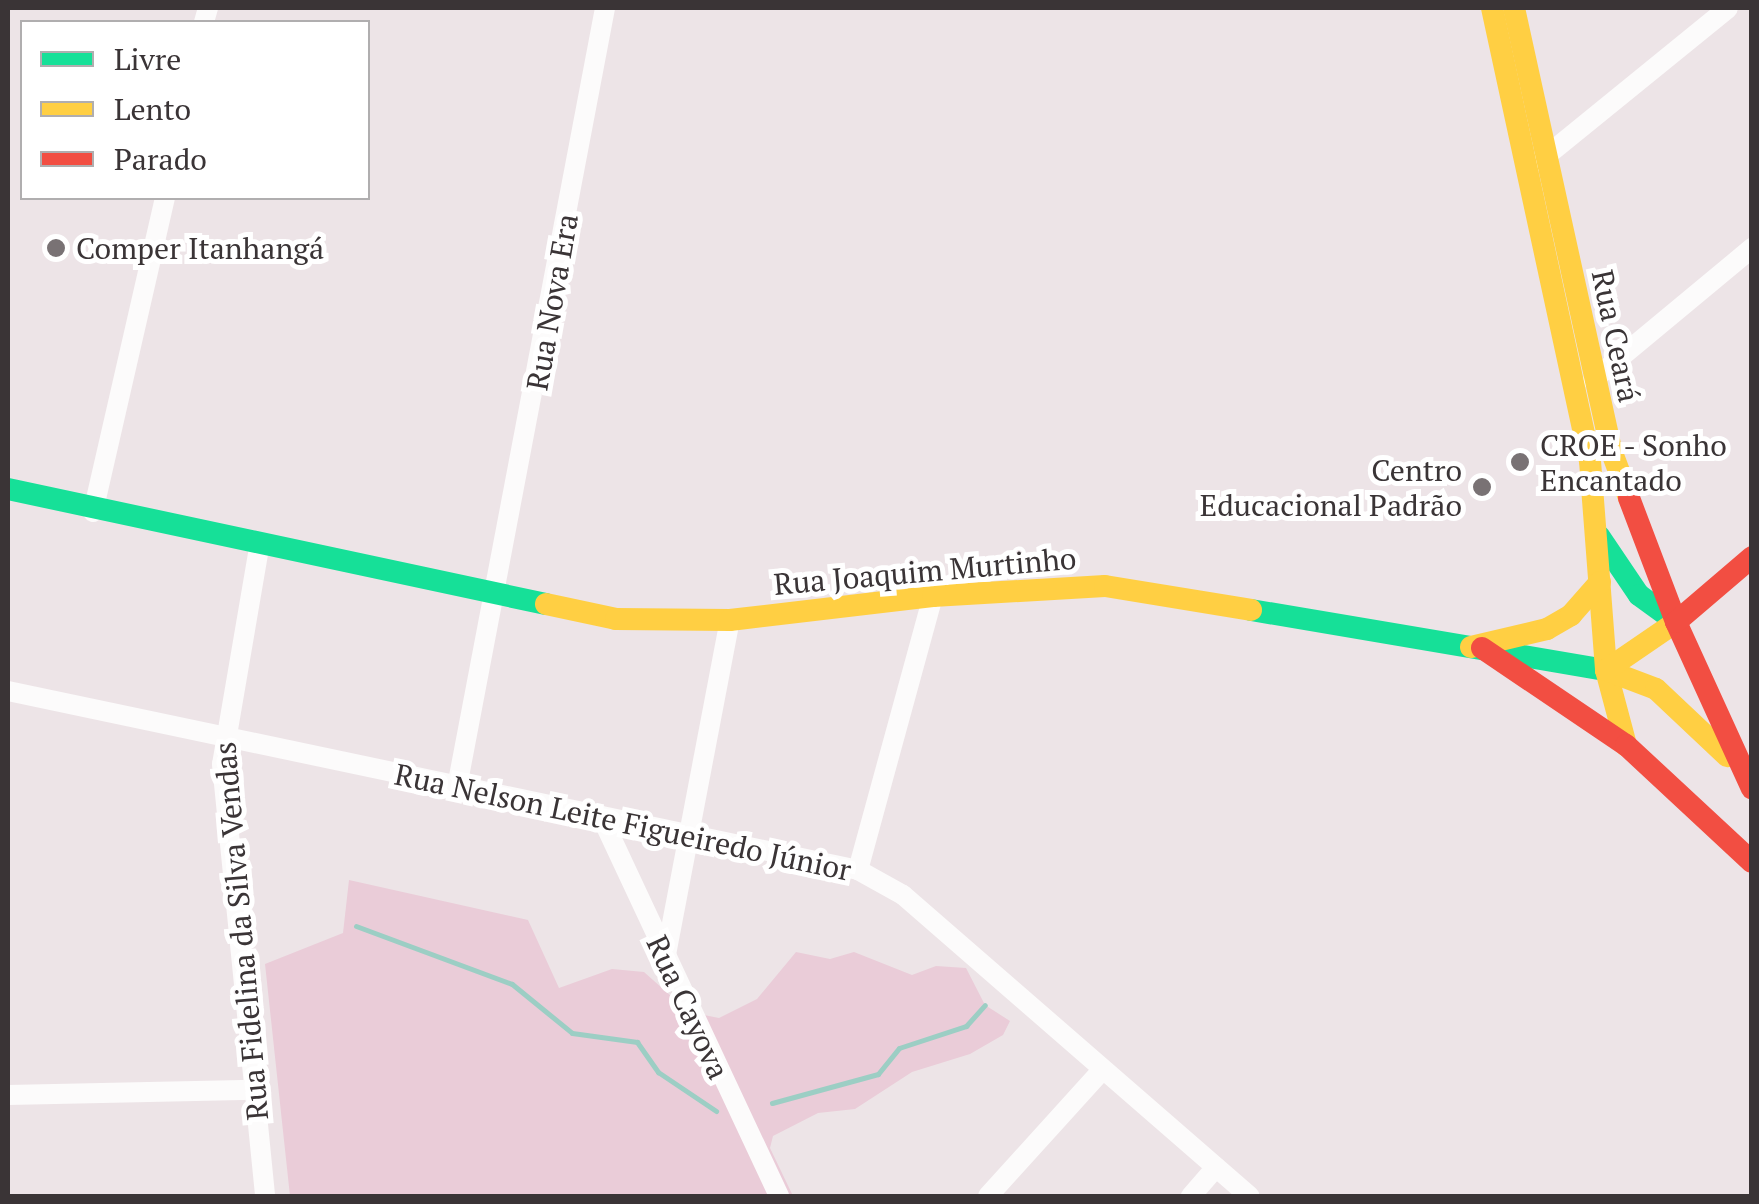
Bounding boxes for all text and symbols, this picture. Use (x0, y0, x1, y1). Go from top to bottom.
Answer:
legend (20, 20, 370, 200)
text: Livre (114, 39, 181, 79)
text: Lento (114, 89, 191, 129)
text: Parado (114, 139, 207, 179)
street label: Rua Nova Era (519, 211, 585, 393)
place label: Comper Itanhangá (76, 230, 324, 266)
marker: Comper Itanhangá (45, 237, 67, 259)
street label: Rua Ceará (1584, 267, 1648, 405)
place label: CROE - Sonho Encantado (1540, 427, 1729, 498)
marker: CROE - Sonho Encantado (1509, 451, 1531, 473)
place label: Centro Educacional Padrão (1200, 452, 1462, 522)
marker: Centro Educacional Padrão (1471, 476, 1493, 498)
street label: Rua Joaquim Murtinho (772, 540, 1078, 602)
street label: Rua Fidelina da Silva Vendas (206, 740, 276, 1122)
street label: Rua Nelson Leite Figueiredo Júnior (392, 756, 854, 888)
street label: Rua Cayova (639, 929, 737, 1085)

